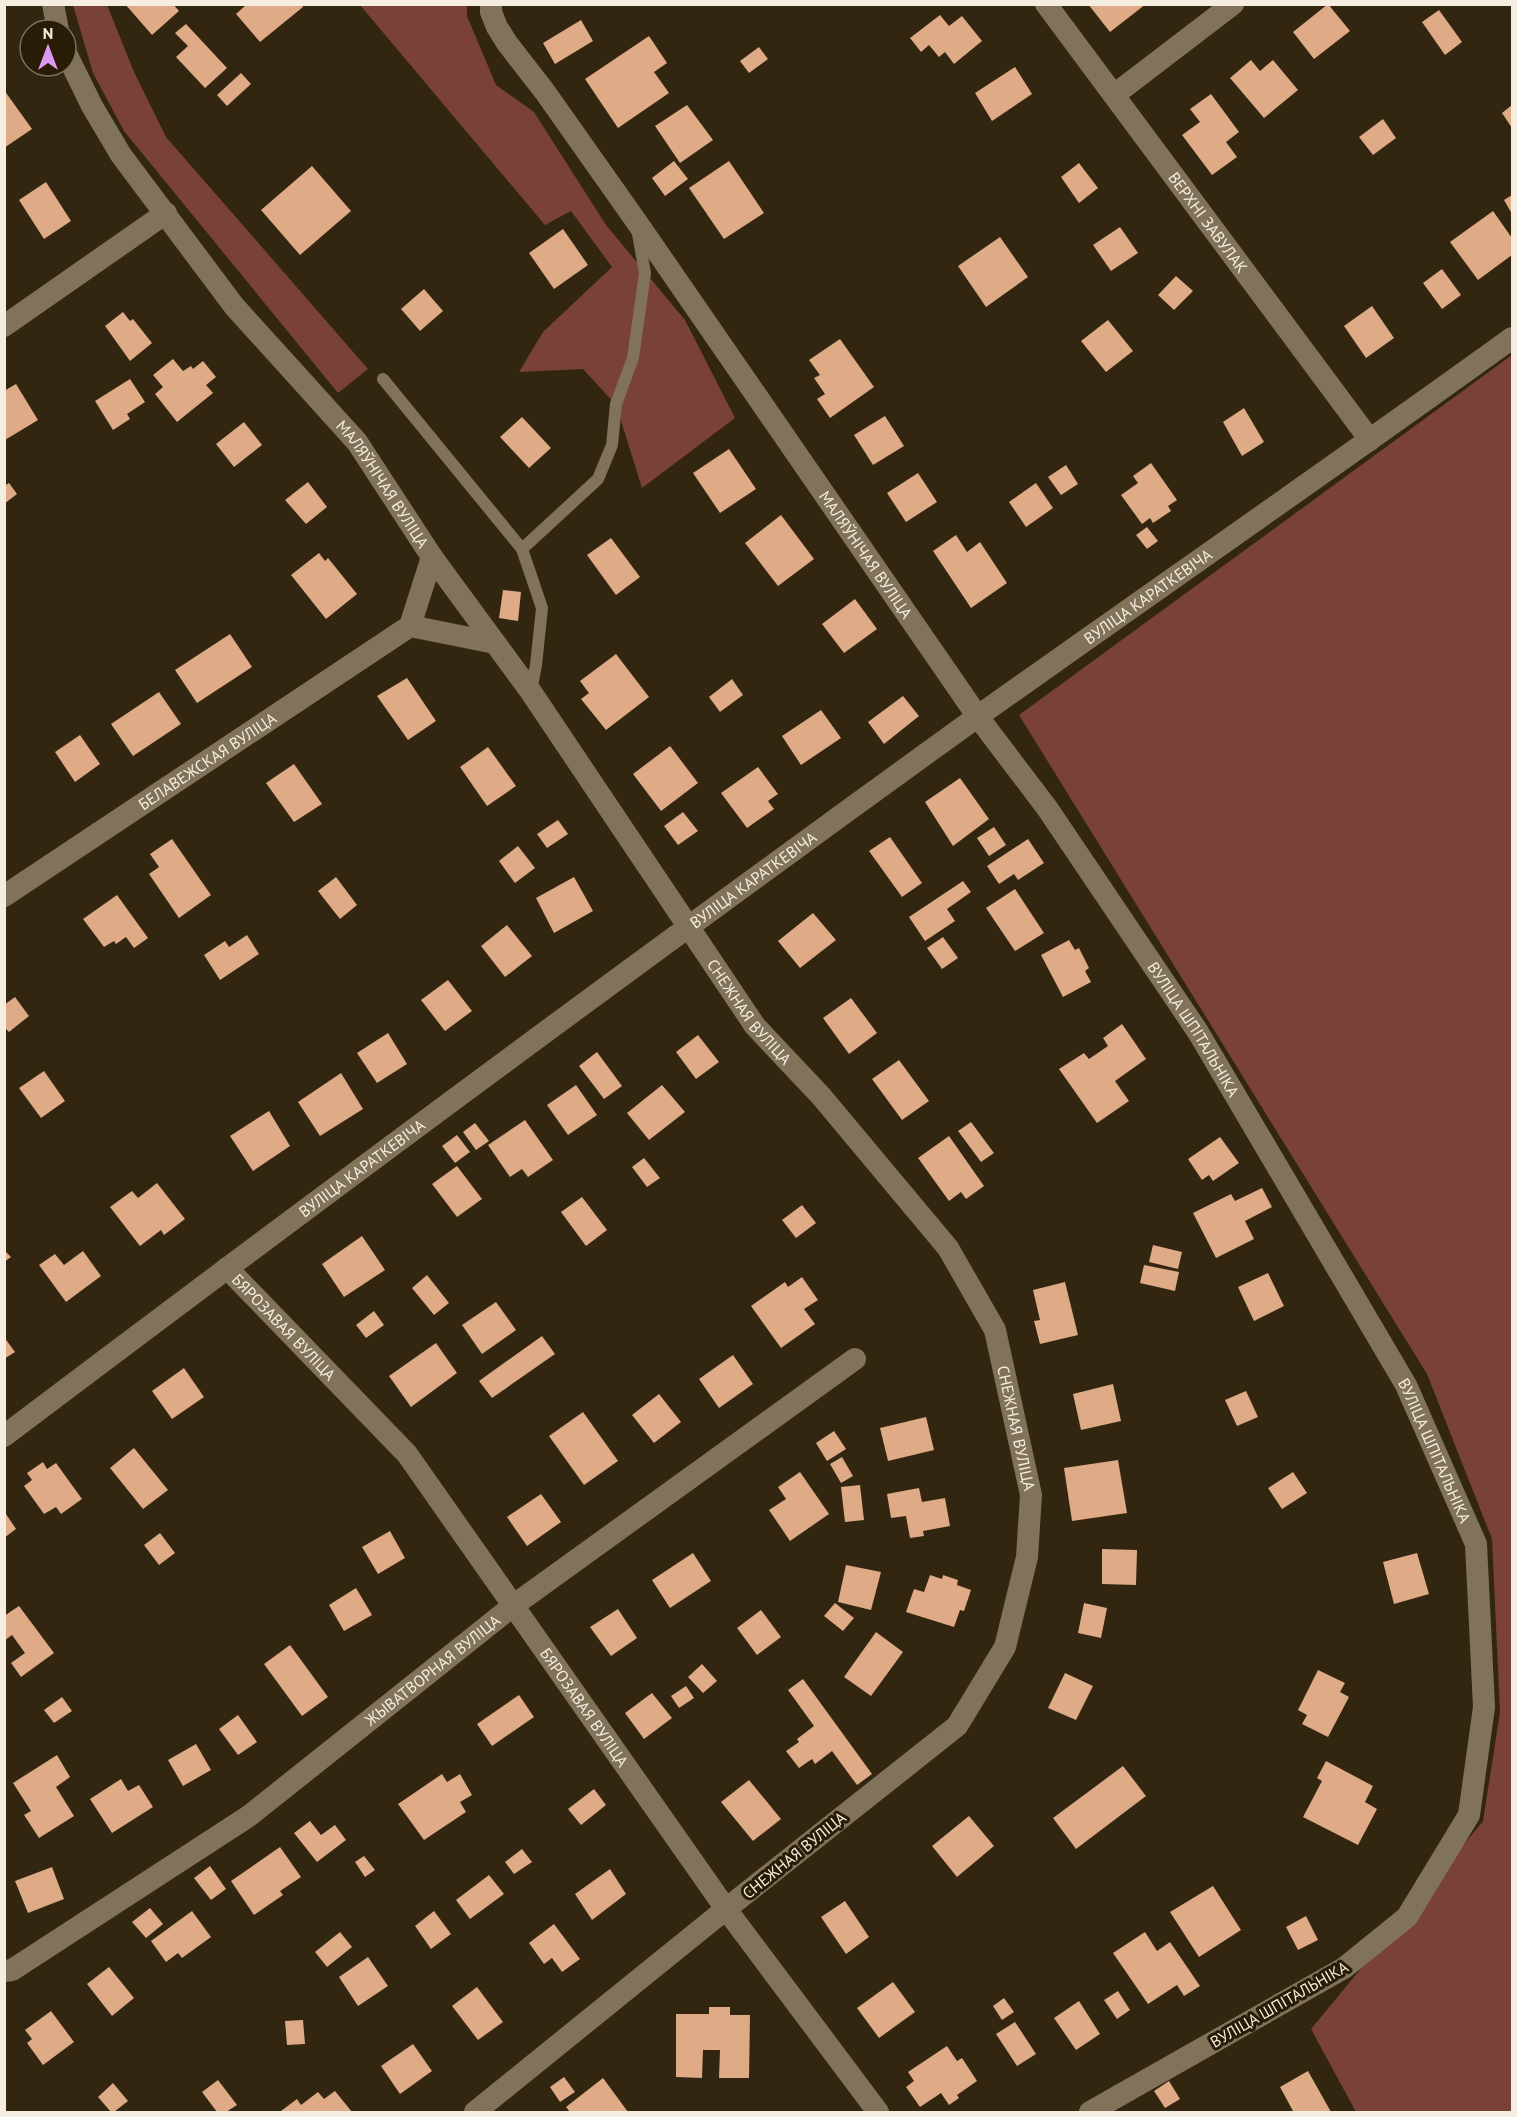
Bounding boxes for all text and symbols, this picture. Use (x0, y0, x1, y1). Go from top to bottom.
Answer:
north arrow (18, 18, 78, 78)
text: N (43, 23, 53, 43)
street label: ВЕРХНІ ЗАВУЛАК (1164, 168, 1252, 277)
street label: МАЛЯЎНІЧАЯ ВУЛІЦА (332, 416, 434, 552)
street label: МАЛЯЎНІЧАЯ ВУЛІЦА (815, 487, 917, 623)
street label: ВУЛІЦА КАРАТКЕВІЧА (1080, 544, 1216, 648)
street label: БЕЛАВЕЖСКАЯ ВУЛІЦА (134, 707, 281, 814)
street label: ВУЛІЦА КАРАТКЕВІЧА (686, 826, 821, 933)
street label: СНЕЖНАЯ ВУЛІЦА (703, 955, 796, 1069)
street label: ВУЛІЦА ШПІТАЛЬНІКА (1143, 958, 1244, 1101)
street label: ВУЛІЦА КАРАТКЕВІЧА (295, 1114, 429, 1221)
street label: БЯРОЗАВАЯ ВУЛІЦА (228, 1270, 340, 1385)
street label: СНЕЖНАЯ ВУЛІЦА (993, 1364, 1040, 1493)
street label: ВУЛІЦА ШПІТАЛЬНІКА (1394, 1374, 1476, 1527)
street label: ЖЫВАТВОРНАЯ ВУЛІЦА (360, 1610, 504, 1731)
street label: БЯРОЗАВАЯ ВУЛІЦА (536, 1644, 633, 1771)
street label: СНЕЖНАЯ ВУЛІЦА (738, 1807, 850, 1903)
street label: ВУЛІЦА ШПІТАЛЬНІКА (1206, 1956, 1352, 2052)

